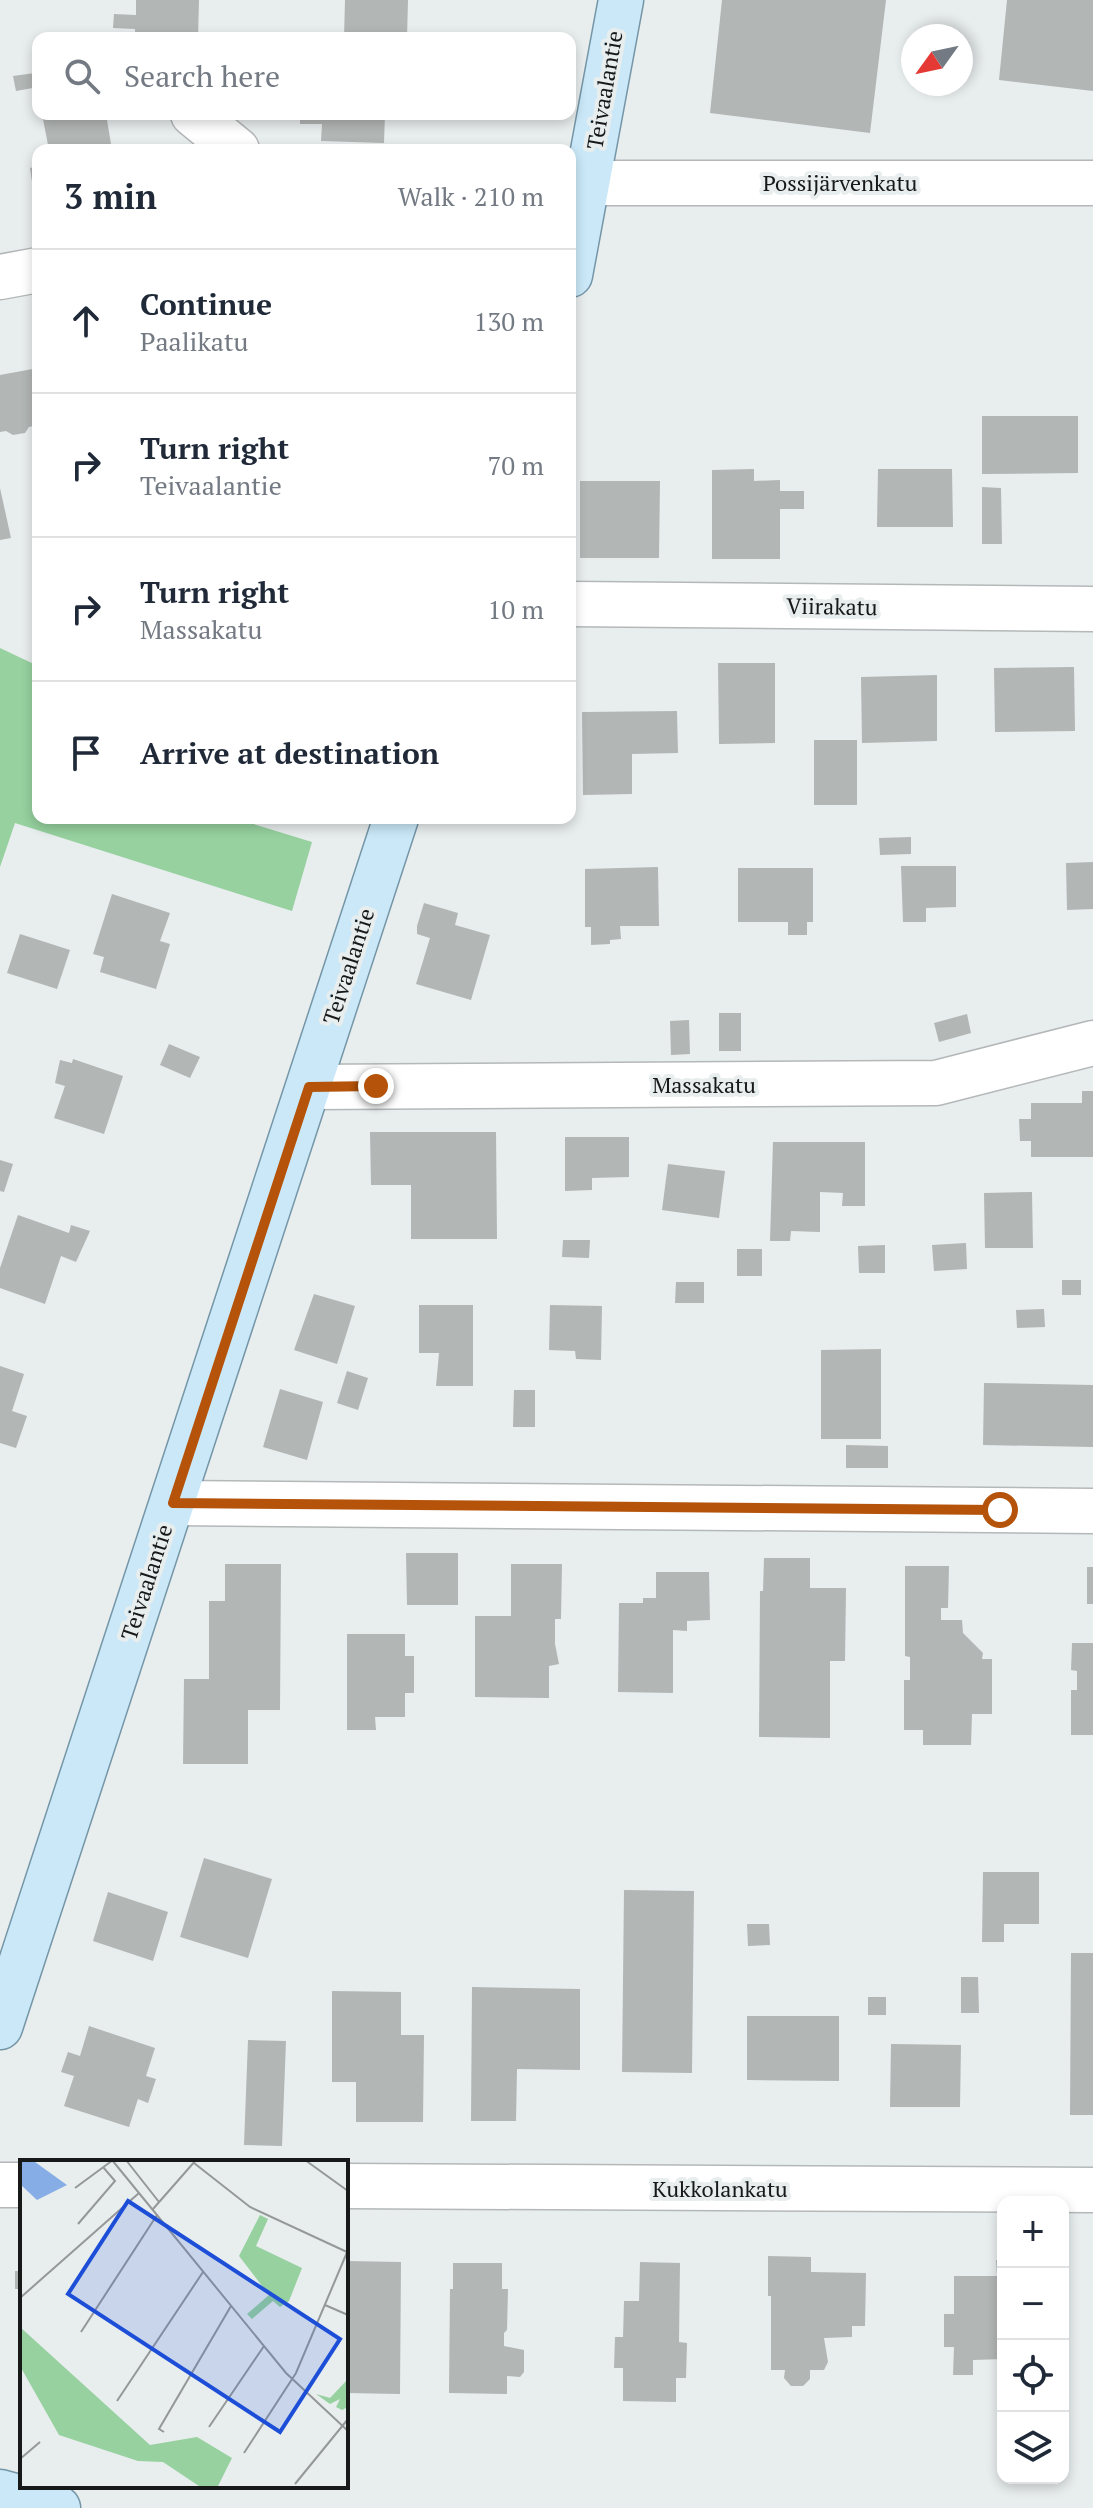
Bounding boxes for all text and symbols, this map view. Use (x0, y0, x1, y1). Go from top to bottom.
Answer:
north arrow (901, 24, 973, 96)
street label: Teivaalantie (579, 28, 629, 152)
search box (32, 32, 576, 120)
icon: search (60, 54, 104, 98)
text: Search here (124, 56, 280, 96)
street label: Possijärvenkatu (763, 168, 918, 197)
text: 3 min (64, 174, 157, 219)
text: Walk · 210 m (398, 179, 544, 213)
text: Continue (140, 284, 272, 324)
icon: ahead (64, 299, 108, 343)
text: 130 m (474, 304, 544, 338)
text: Paalikatu (140, 324, 249, 358)
text: Turn right (140, 428, 289, 468)
icon: right (64, 443, 108, 487)
text: 70 m (488, 448, 544, 482)
text: Teivaalantie (140, 468, 282, 502)
text: Turn right (140, 572, 289, 612)
icon: right (64, 587, 108, 631)
street label: Viirakatu (786, 591, 878, 621)
text: 10 m (488, 592, 544, 626)
text: Massakatu (140, 612, 262, 646)
icon: arrive (64, 731, 108, 775)
text: Arrive at destination (140, 733, 439, 773)
street label: Teivaalantie (316, 904, 380, 1028)
route end (358, 1068, 394, 1104)
street label: Massakatu (652, 1070, 756, 1099)
route start (982, 1492, 1018, 1528)
street label: Teivaalantie (114, 1520, 178, 1644)
inset map (20, 2160, 348, 2488)
street label: Kukkolankatu (652, 2174, 788, 2203)
map controls (997, 2196, 1069, 2484)
button: + (997, 2196, 1069, 2268)
button: − (997, 2268, 1069, 2340)
button: locate (997, 2340, 1069, 2412)
button: layers (997, 2412, 1069, 2484)

